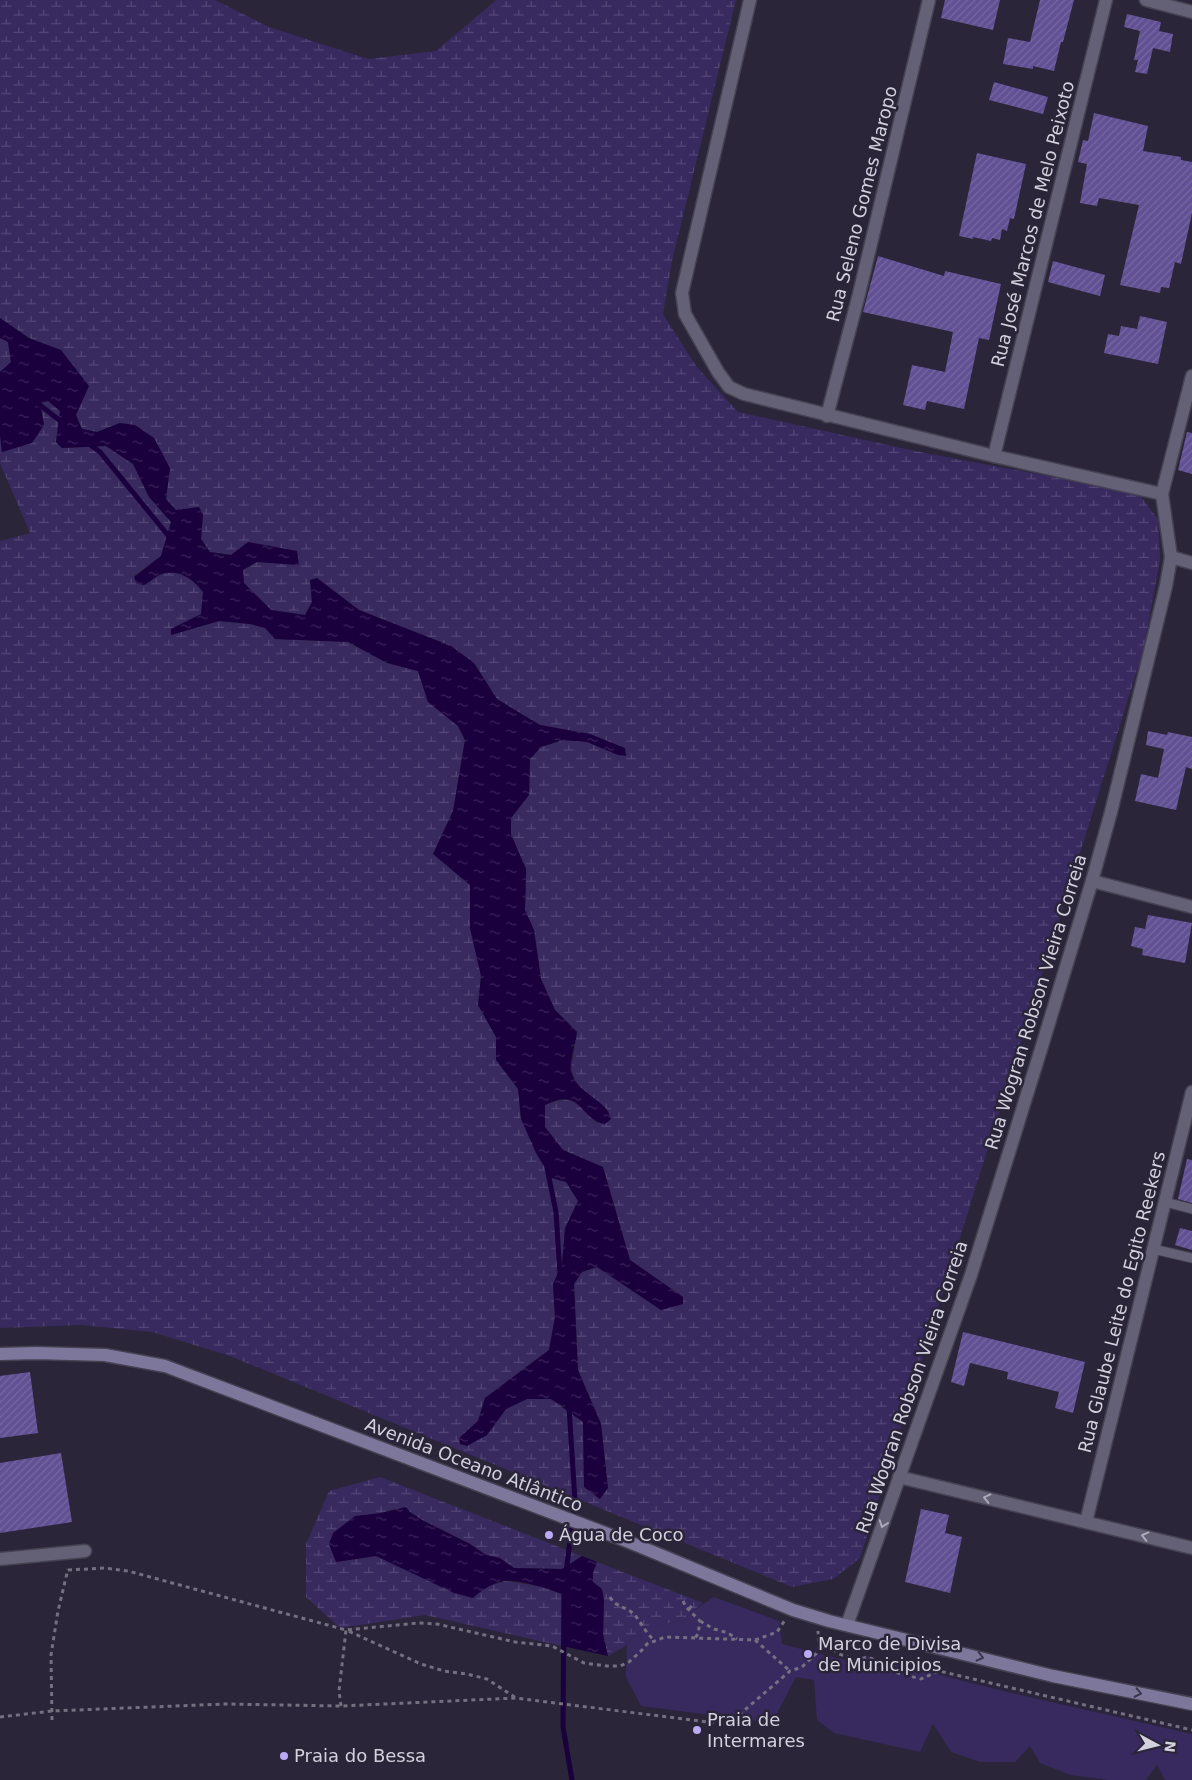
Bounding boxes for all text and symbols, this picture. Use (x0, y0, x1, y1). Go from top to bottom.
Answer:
street label: Rua José Marcos de Melo Peixoto (987, 79, 1078, 369)
street label: Rua Seleno Gomes Maropo (822, 84, 901, 324)
street label: Rua Wogran Robson Vieira Correia (980, 851, 1091, 1152)
street label: Rua Glaube Leite do Egito Reekers (1074, 1149, 1169, 1455)
street label: Rua Wogran Robson Vieira Correia (851, 1238, 972, 1536)
street label: Avenida Oceano Atlântico (362, 1413, 586, 1516)
one-way arrow (982, 1493, 991, 1504)
one-way arrow (879, 1519, 889, 1527)
place label: Água de Coco (559, 1524, 684, 1545)
marker: Água de Coco (543, 1529, 555, 1541)
one-way arrow (1140, 1531, 1149, 1542)
place label: Marco de Divisa de Municipios (818, 1633, 961, 1675)
marker: Marco de Divisa de Municipios (802, 1648, 814, 1660)
one-way arrow (975, 1652, 983, 1662)
one-way arrow (1134, 1687, 1143, 1698)
place label: Praia de Intermares (707, 1709, 805, 1751)
north arrow (1132, 1720, 1182, 1770)
marker: Praia de Intermares (691, 1724, 703, 1736)
text: N (1161, 1740, 1179, 1753)
place label: Praia do Bessa (294, 1745, 426, 1766)
marker: Praia do Bessa (278, 1750, 290, 1762)

